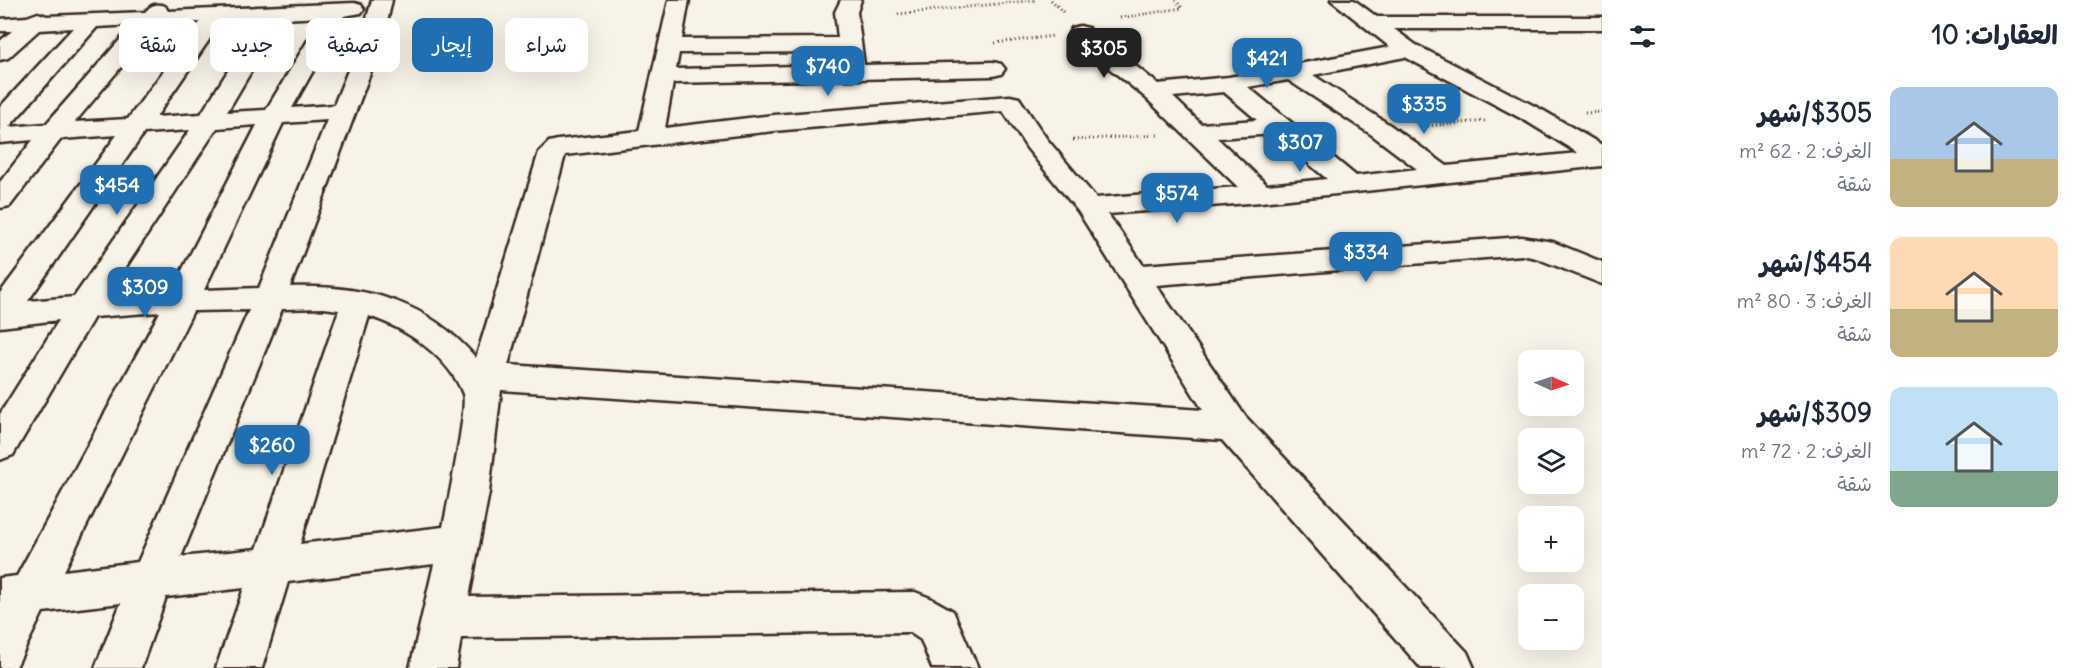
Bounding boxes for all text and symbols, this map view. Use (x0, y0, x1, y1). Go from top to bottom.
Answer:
chip: شقة (119, 18, 198, 72)
chip: جديد (210, 18, 294, 72)
chip: تصفية (306, 18, 400, 72)
chip: إيجار (412, 18, 493, 72)
chip: شراء (505, 18, 588, 72)
text: العقارات: 10 (1931, 18, 2058, 51)
icon: filters (1626, 20, 1659, 53)
pin: $305 (1068, 28, 1140, 79)
text: $305 (1080, 35, 1128, 60)
pin: $421 (1231, 38, 1303, 89)
text: $421 (1246, 45, 1288, 70)
pin: $740 (792, 46, 864, 97)
text: $740 (805, 53, 851, 78)
pin: $335 (1388, 84, 1460, 135)
text: $335 (1401, 91, 1447, 116)
text: $305/شهر (1758, 96, 1872, 129)
icon: home (1938, 111, 2010, 183)
pin: $307 (1264, 122, 1336, 173)
text: $307 (1277, 129, 1323, 154)
text: الغرف: 2 · 62 m² (1739, 138, 1872, 163)
pin: $454 (81, 165, 153, 216)
text: شقة (1837, 171, 1872, 196)
text: $454 (94, 172, 140, 197)
pin: $574 (1141, 173, 1213, 224)
text: $574 (1155, 180, 1199, 205)
pin: $334 (1330, 232, 1402, 283)
text: $334 (1343, 239, 1389, 264)
text: $454/شهر (1760, 246, 1872, 279)
icon: home (1938, 261, 2010, 333)
pin: $309 (109, 267, 181, 318)
text: $309 (121, 274, 169, 299)
text: الغرف: 3 · 80 m² (1737, 288, 1872, 313)
text: شقة (1837, 321, 1872, 346)
north arrow (1518, 350, 1584, 416)
map controls (1518, 350, 1584, 650)
text: $309/شهر (1758, 396, 1872, 429)
icon: home (1938, 411, 2010, 483)
pin: $260 (236, 425, 308, 476)
button: layers (1518, 428, 1584, 494)
text: $260 (249, 432, 295, 457)
text: الغرف: 2 · 72 m² (1741, 438, 1872, 463)
text: شقة (1837, 471, 1872, 496)
button: + (1518, 506, 1584, 572)
button: − (1518, 584, 1584, 650)

